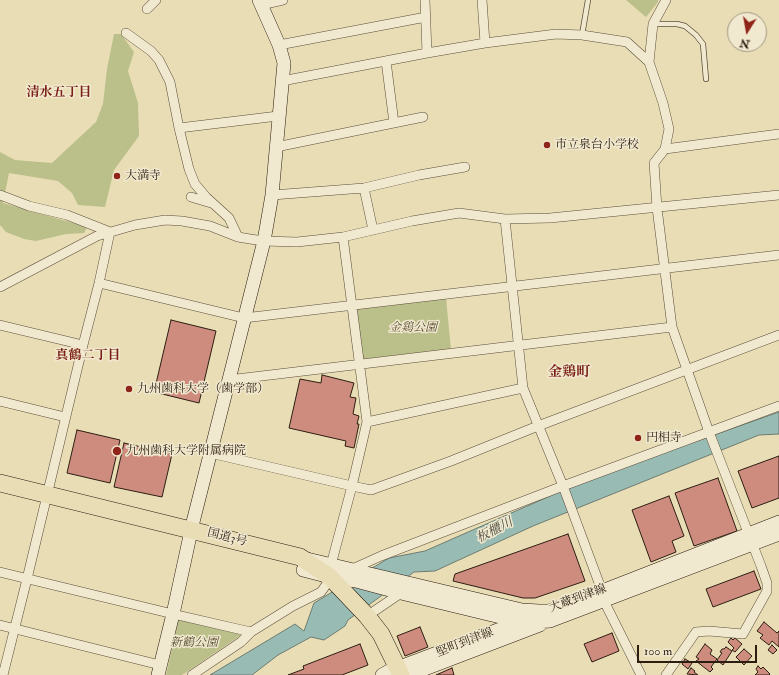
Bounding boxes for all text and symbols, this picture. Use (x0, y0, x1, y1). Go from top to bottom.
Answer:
north arrow (727, 12, 767, 52)
text: N (739, 36, 751, 51)
district label: 清水五丁目 (27, 85, 91, 101)
place label: 市立泉台小学校 (555, 138, 639, 152)
marker: 市立泉台小学校 (542, 140, 552, 150)
place label: 大満寺 (125, 169, 161, 183)
marker: 大満寺 (112, 171, 122, 181)
park label: 金鶏公園 (389, 321, 437, 335)
district label: 真鶴二丁目 (56, 348, 120, 364)
district label: 金鶏町 (548, 365, 590, 381)
place label: 九州歯科大学（歯学部） (137, 382, 269, 396)
marker: 九州歯科大学（歯学部） (124, 384, 134, 394)
place label: 円相寺 (646, 431, 682, 445)
marker: 円相寺 (633, 433, 643, 443)
place label: 九州歯科大学附属病院 (126, 444, 246, 458)
marker: 九州歯科大学附属病院 (111, 445, 123, 457)
water label: 板櫃川 (474, 515, 516, 547)
street label: 国道3号 (206, 526, 248, 550)
street label: 大蔵到津線 (547, 582, 609, 616)
street label: 堅町到津線 (434, 626, 496, 660)
park label: 新鶴公園 (170, 636, 218, 650)
scale bar (639, 637, 759, 663)
text: 100 m (644, 644, 672, 659)

